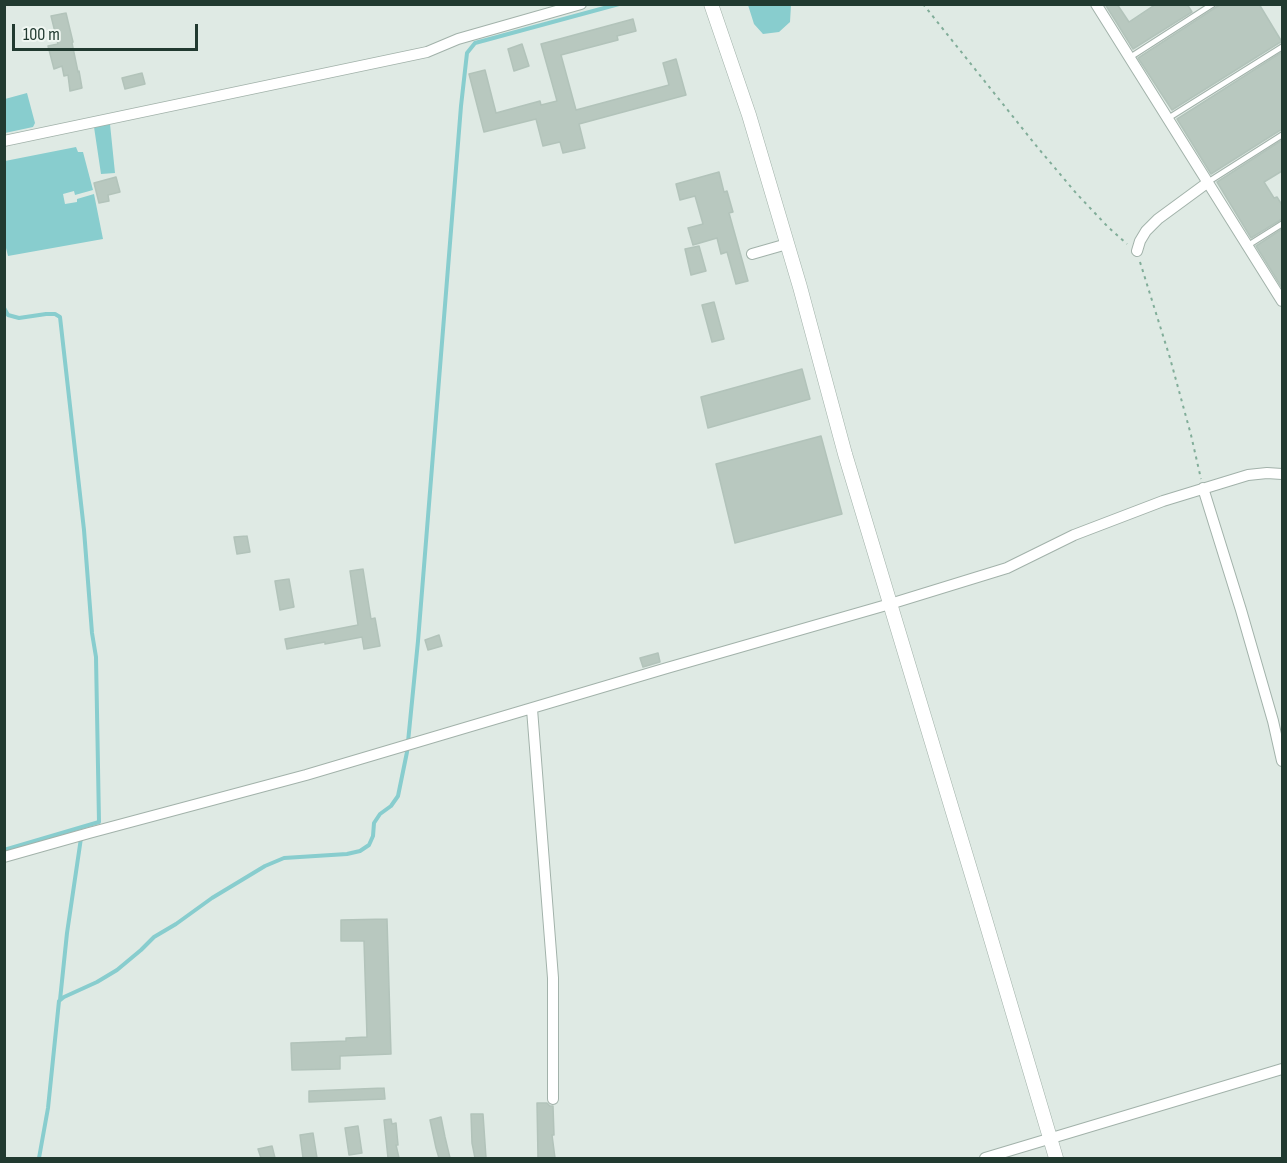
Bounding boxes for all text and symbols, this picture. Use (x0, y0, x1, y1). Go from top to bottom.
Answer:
scale bar (15, 12, 201, 50)
text: 100 m (23, 24, 60, 45)

